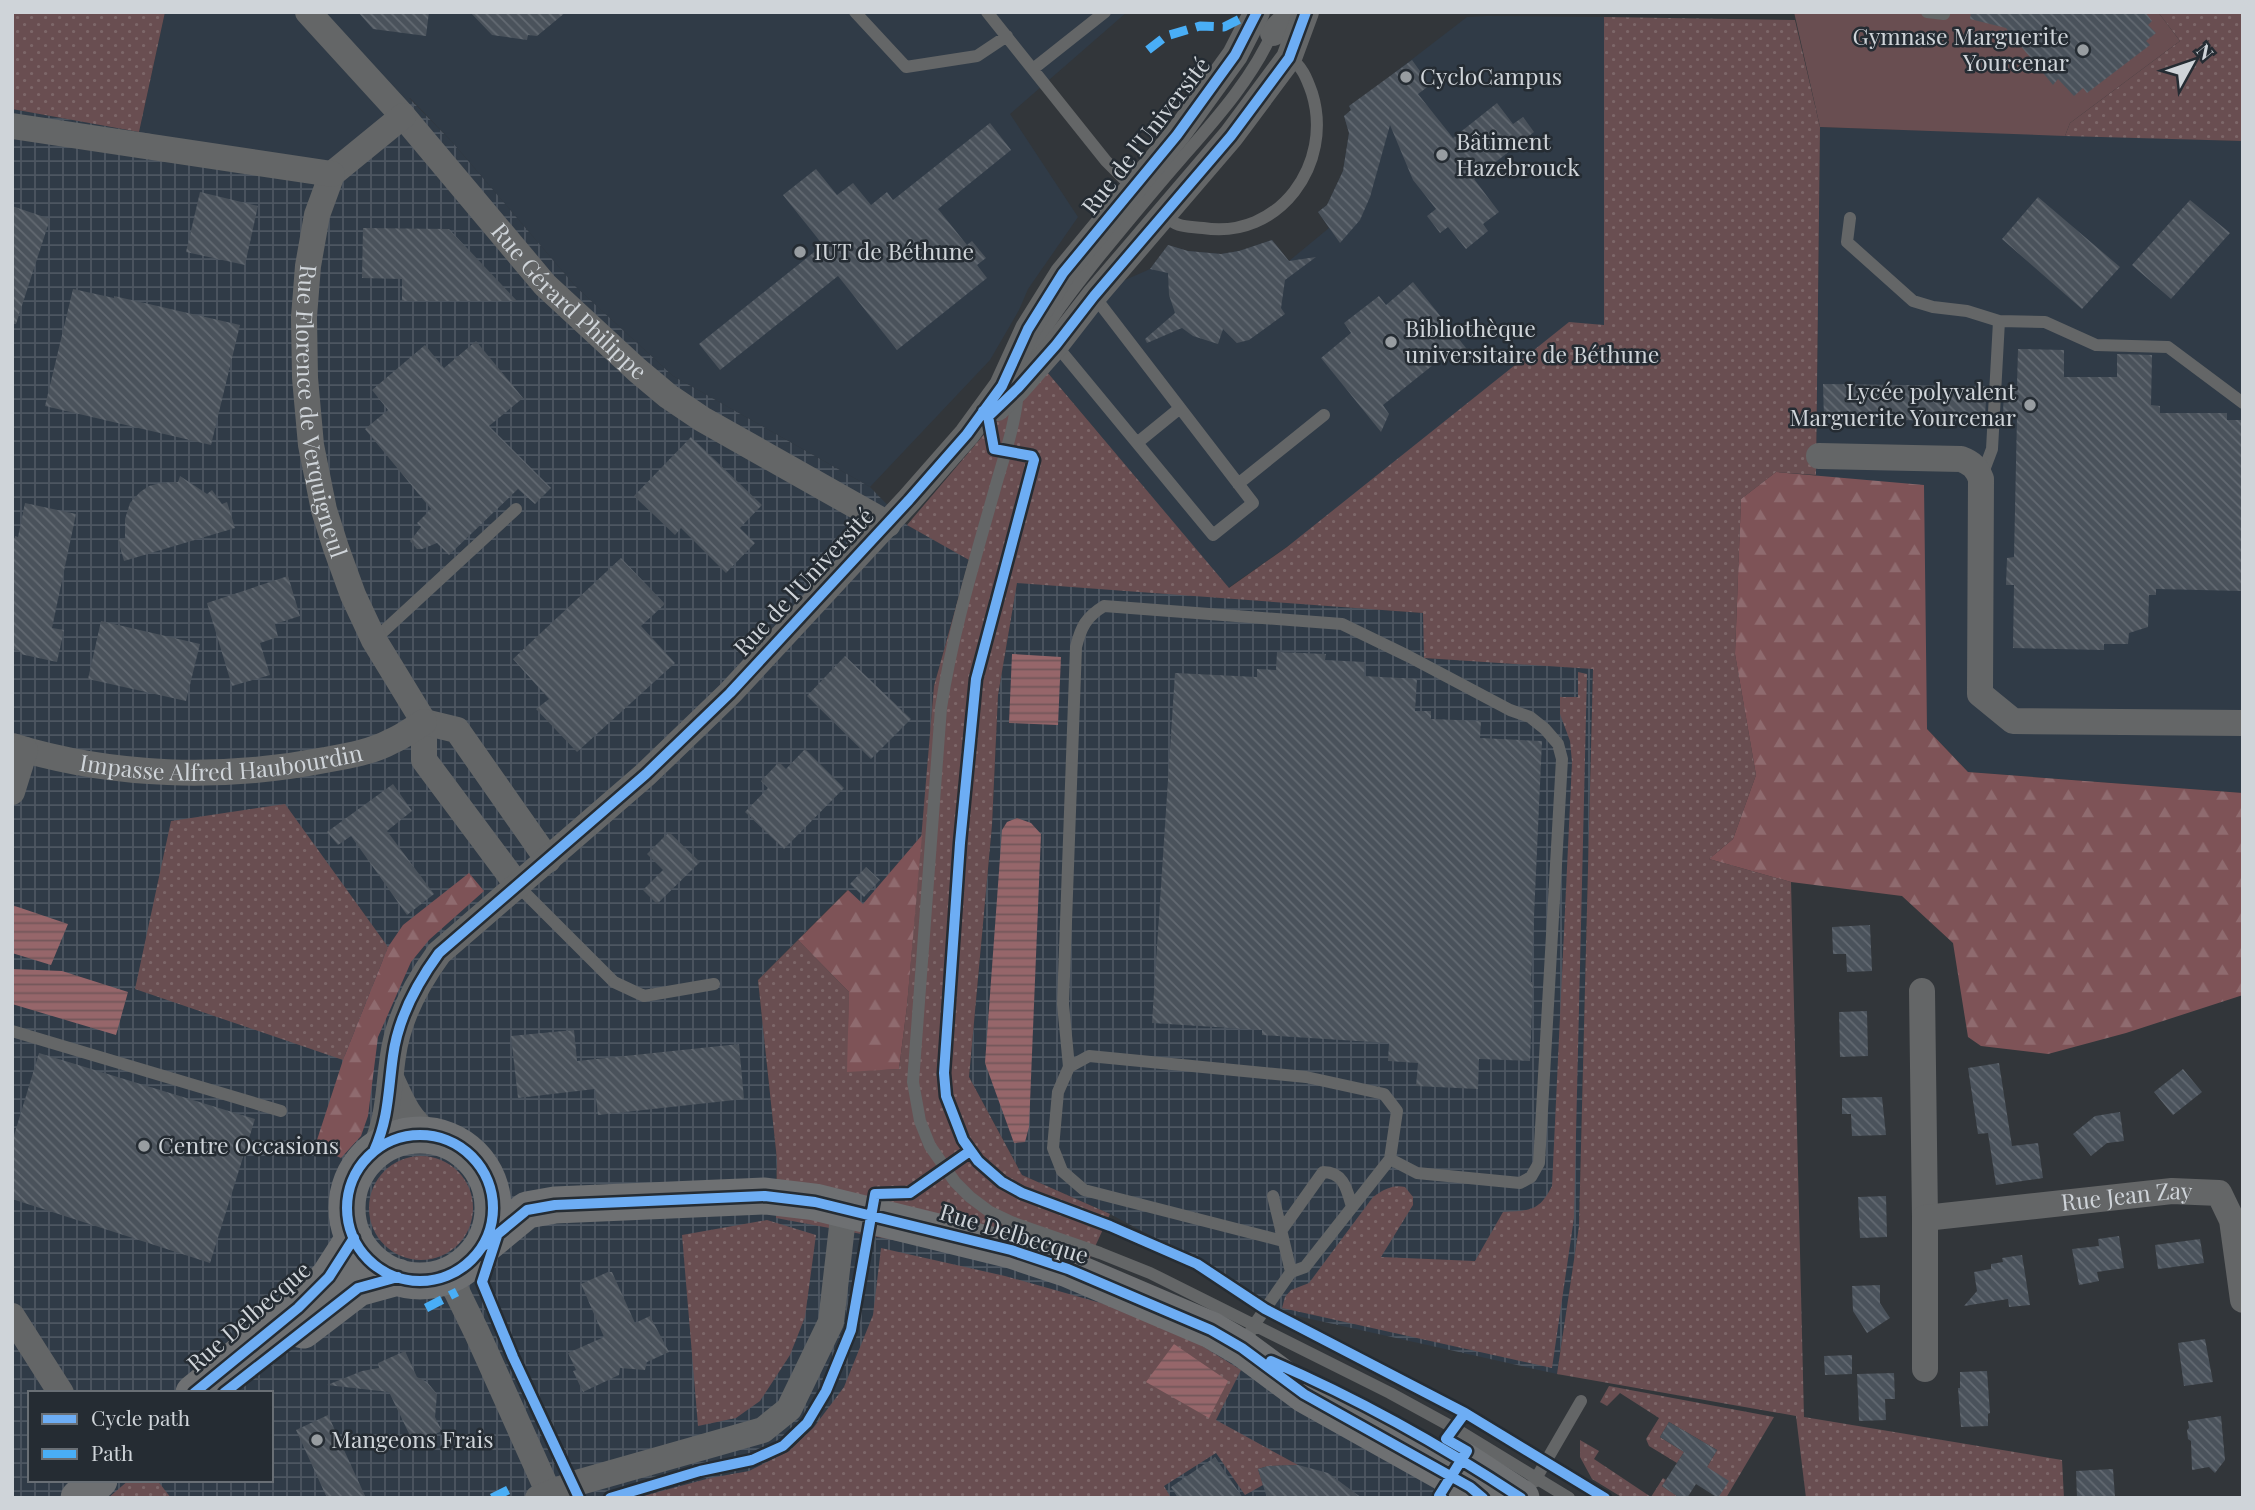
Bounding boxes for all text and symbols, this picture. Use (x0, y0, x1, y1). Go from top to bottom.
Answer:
place label: Gymnase Marguerite Yourcenar (1853, 20, 2069, 77)
north arrow (2157, 28, 2227, 98)
text: N (2191, 38, 2220, 65)
marker: Gymnase Marguerite Yourcenar (2075, 42, 2091, 58)
street label: Rue de l'Université (1073, 50, 1216, 220)
place label: CycloCampus (1420, 60, 1562, 91)
marker: CycloCampus (1398, 69, 1414, 85)
place label: Bâtiment Hazebrouck (1456, 125, 1580, 182)
marker: Bâtiment Hazebrouck (1434, 147, 1450, 163)
street label: Rue Gérard Philippe (485, 216, 654, 386)
place label: IUT de Béthune (814, 235, 974, 266)
marker: IUT de Béthune (792, 244, 808, 260)
street label: Rue Florence de Verquigneul (290, 264, 355, 562)
place label: Bibliothèque universitaire de Béthune (1405, 312, 1659, 369)
marker: Bibliothèque universitaire de Béthune (1383, 334, 1399, 350)
place label: Lycée polyvalent Marguerite Yourcenar (1789, 375, 2017, 432)
marker: Lycée polyvalent Marguerite Yourcenar (2022, 397, 2038, 413)
street label: Rue de l'Université (726, 500, 880, 662)
street label: Impasse Alfred Haubourdin (77, 736, 365, 787)
place label: Centre Occasions (158, 1129, 339, 1160)
marker: Centre Occasions (136, 1138, 152, 1154)
street label: Rue Jean Zay (2059, 1174, 2194, 1217)
street label: Rue Delbecque (936, 1195, 1093, 1270)
street label: Rue Delbecque (180, 1254, 316, 1378)
legend (28, 1391, 273, 1482)
text: Cycle path (91, 1403, 191, 1431)
place label: Mangeons Frais (331, 1423, 494, 1454)
marker: Mangeons Frais (309, 1432, 325, 1448)
text: Path (91, 1438, 134, 1466)

